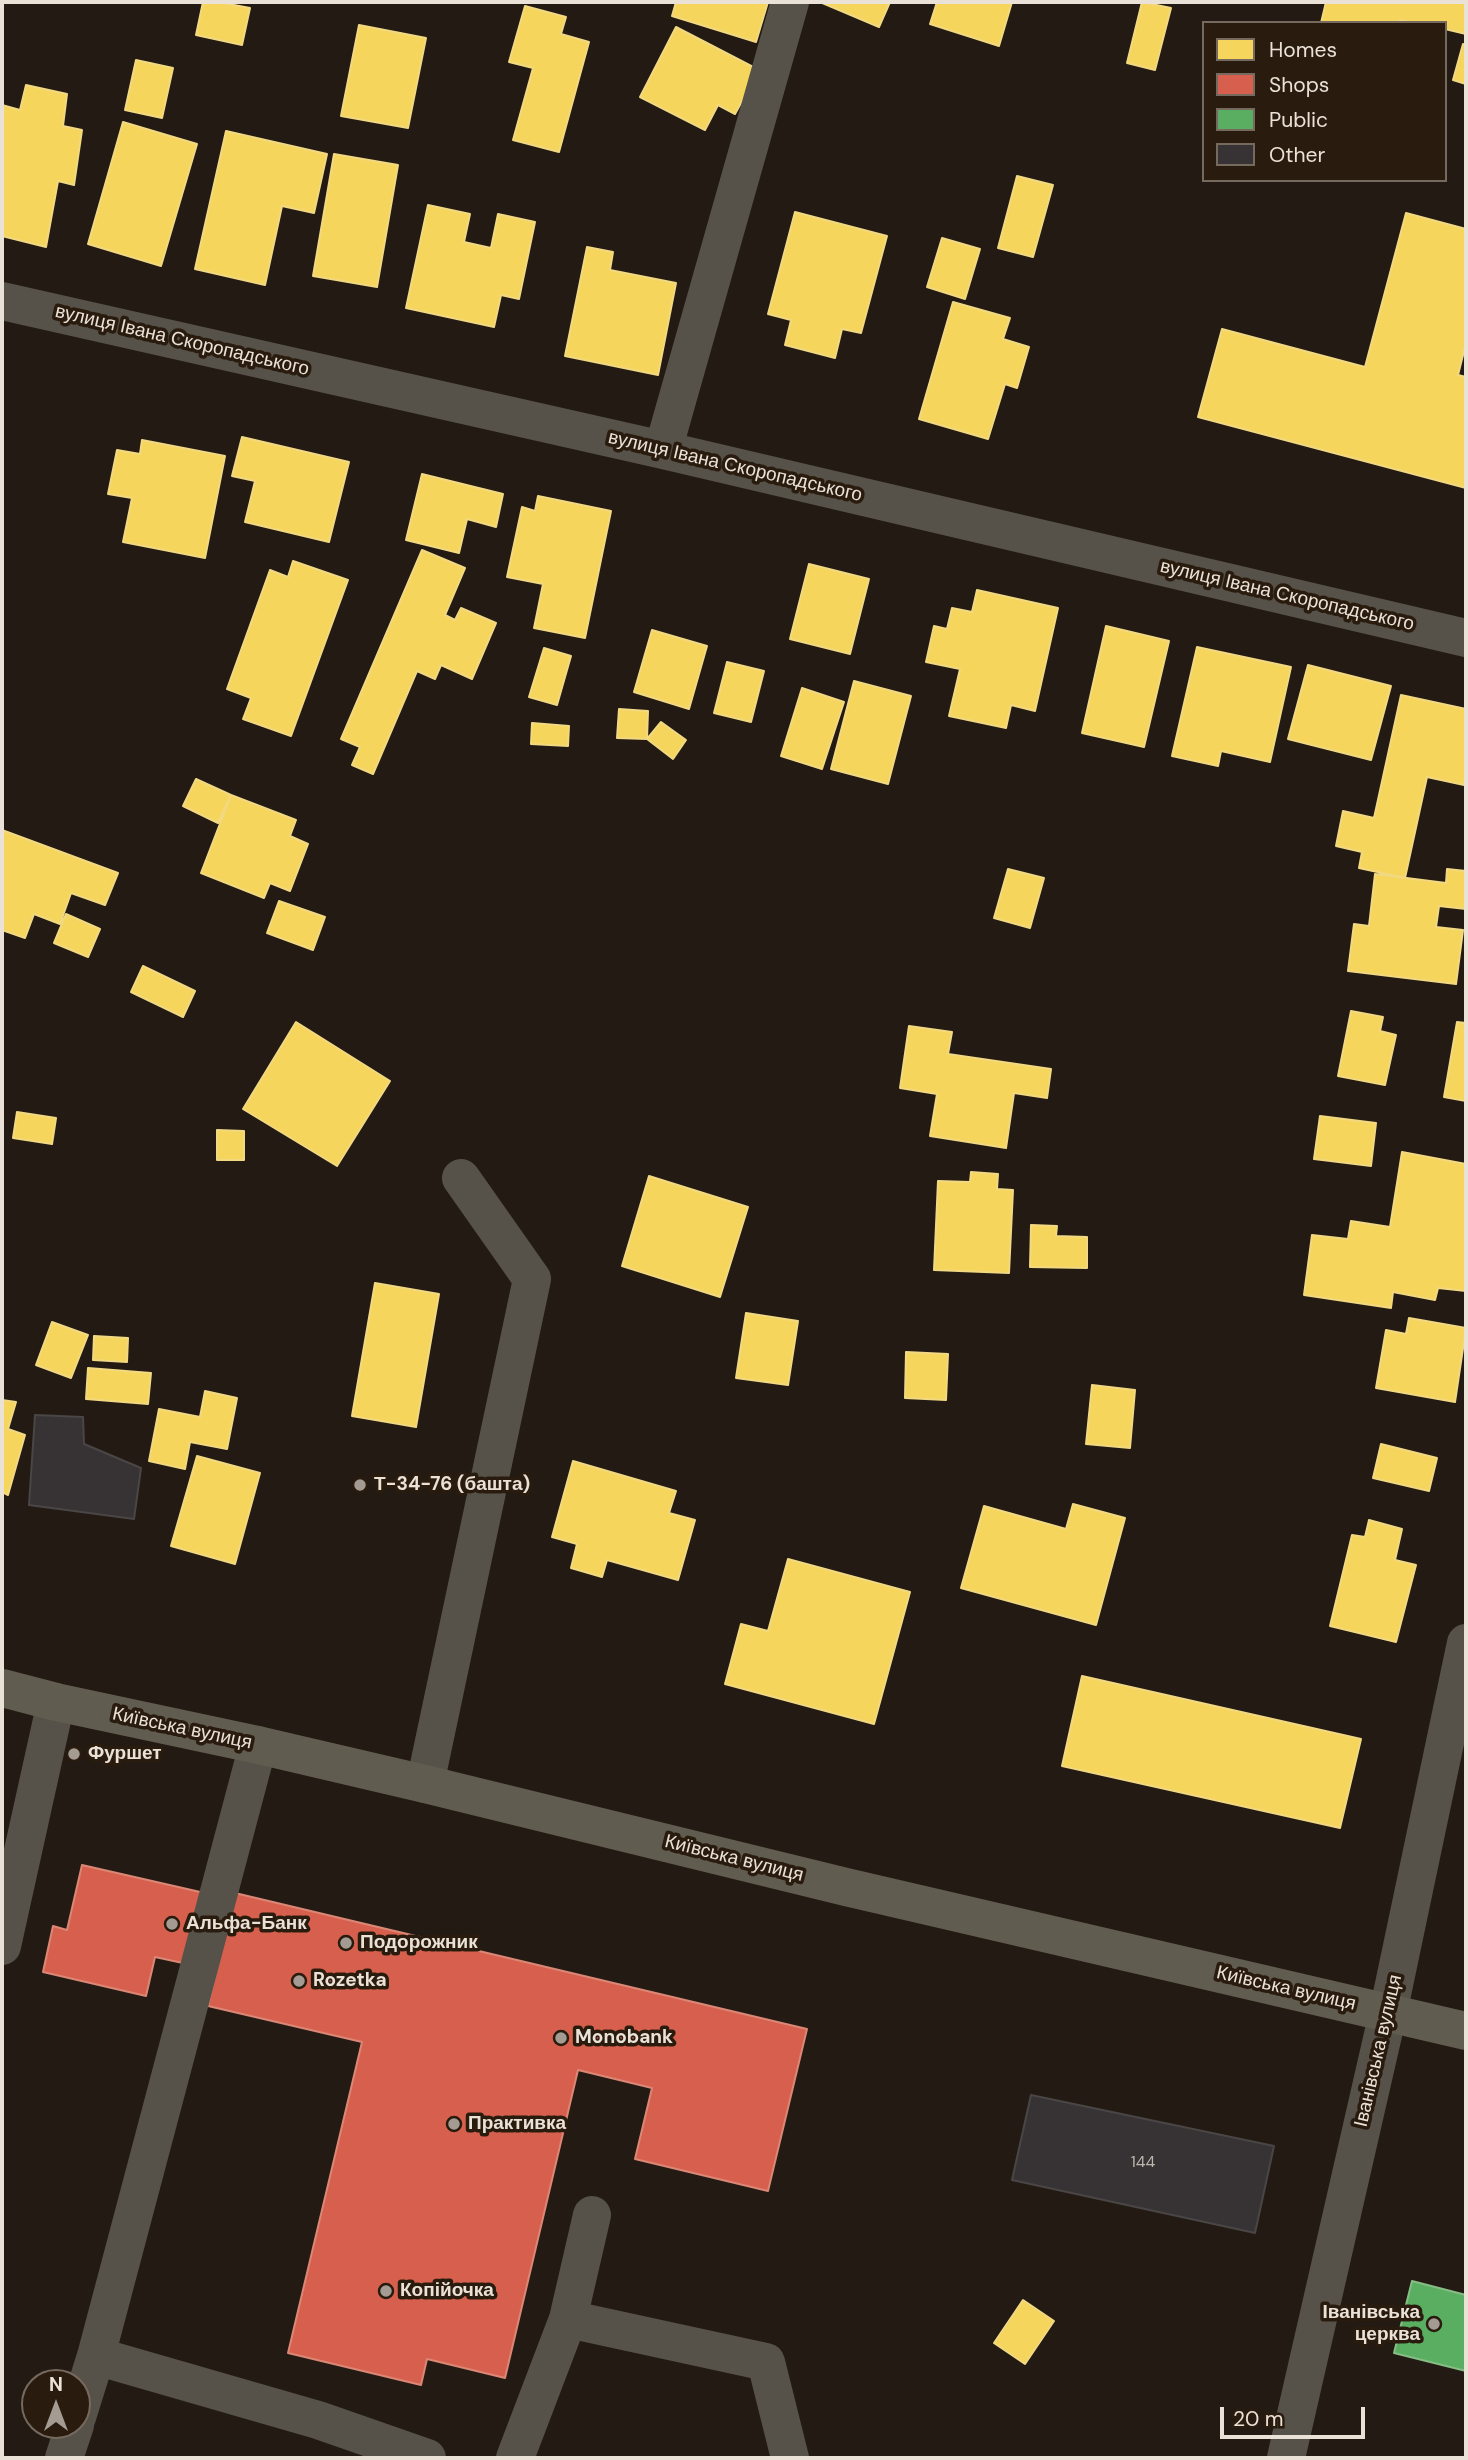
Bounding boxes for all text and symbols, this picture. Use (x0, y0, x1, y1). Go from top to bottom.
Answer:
legend (1202, 21, 1447, 182)
text: Homes (1269, 36, 1337, 64)
text: Shops (1269, 71, 1329, 99)
text: Public (1269, 106, 1328, 134)
text: Other (1269, 141, 1325, 169)
street label: вулиця Івана Скоропадського (53, 301, 311, 381)
street label: вулиця Івана Скоропадського (606, 427, 864, 507)
street label: вулиця Івана Скоропадського (1158, 556, 1416, 636)
place label: Т-34-76 (башта) (374, 1474, 530, 1496)
marker: Т-34-76 (башта) (352, 1477, 368, 1493)
street label: Київська вулиця (110, 1703, 254, 1755)
place label: Фуршет (88, 1743, 162, 1765)
marker: Фуршет (66, 1746, 82, 1762)
street label: Київська вулиця (662, 1831, 806, 1887)
place label: Альфа-Банк (186, 1913, 307, 1935)
marker: Альфа-Банк (164, 1916, 180, 1932)
place label: Подорожник (360, 1932, 478, 1954)
marker: Подорожник (338, 1935, 354, 1951)
street label: Київська вулиця (1214, 1962, 1358, 2016)
place label: Rozetka (313, 1970, 387, 1992)
marker: Rozetka (291, 1973, 307, 1989)
street label: Іванівська вулиця (1350, 1973, 1408, 2129)
place label: Monobank (575, 2027, 673, 2049)
marker: Monobank (553, 2030, 569, 2046)
place label: Практивка (468, 2113, 566, 2135)
marker: Практивка (446, 2116, 462, 2132)
house number: 144 (1131, 2153, 1155, 2173)
place label: Копійочка (400, 2280, 494, 2302)
marker: Копійочка (378, 2283, 394, 2299)
place label: Іванівська церква (1322, 2302, 1420, 2346)
marker: Іванівська церква (1426, 2316, 1442, 2332)
north arrow (21, 2369, 91, 2439)
text: N (49, 2372, 63, 2397)
scale bar (1223, 2394, 1368, 2438)
text: 20 m (1233, 2405, 1284, 2433)

